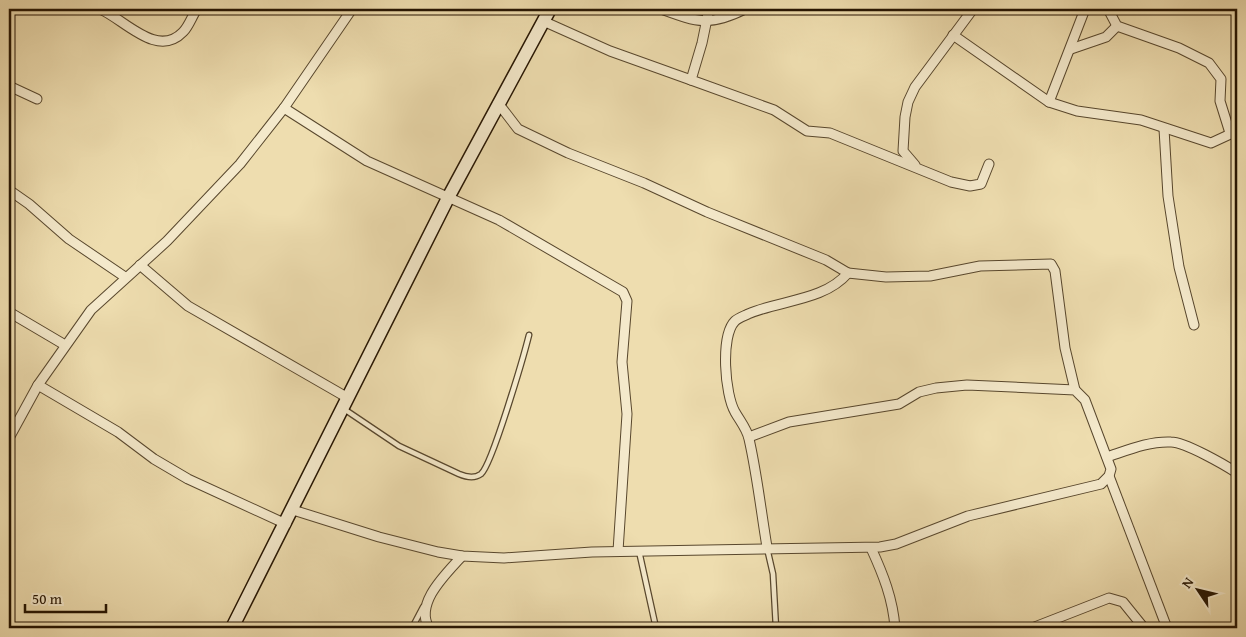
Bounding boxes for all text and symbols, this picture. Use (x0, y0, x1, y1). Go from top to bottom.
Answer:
north arrow (1174, 564, 1224, 614)
text: N (1176, 572, 1199, 592)
scale bar (25, 582, 106, 614)
text: 50 m (32, 588, 63, 609)

